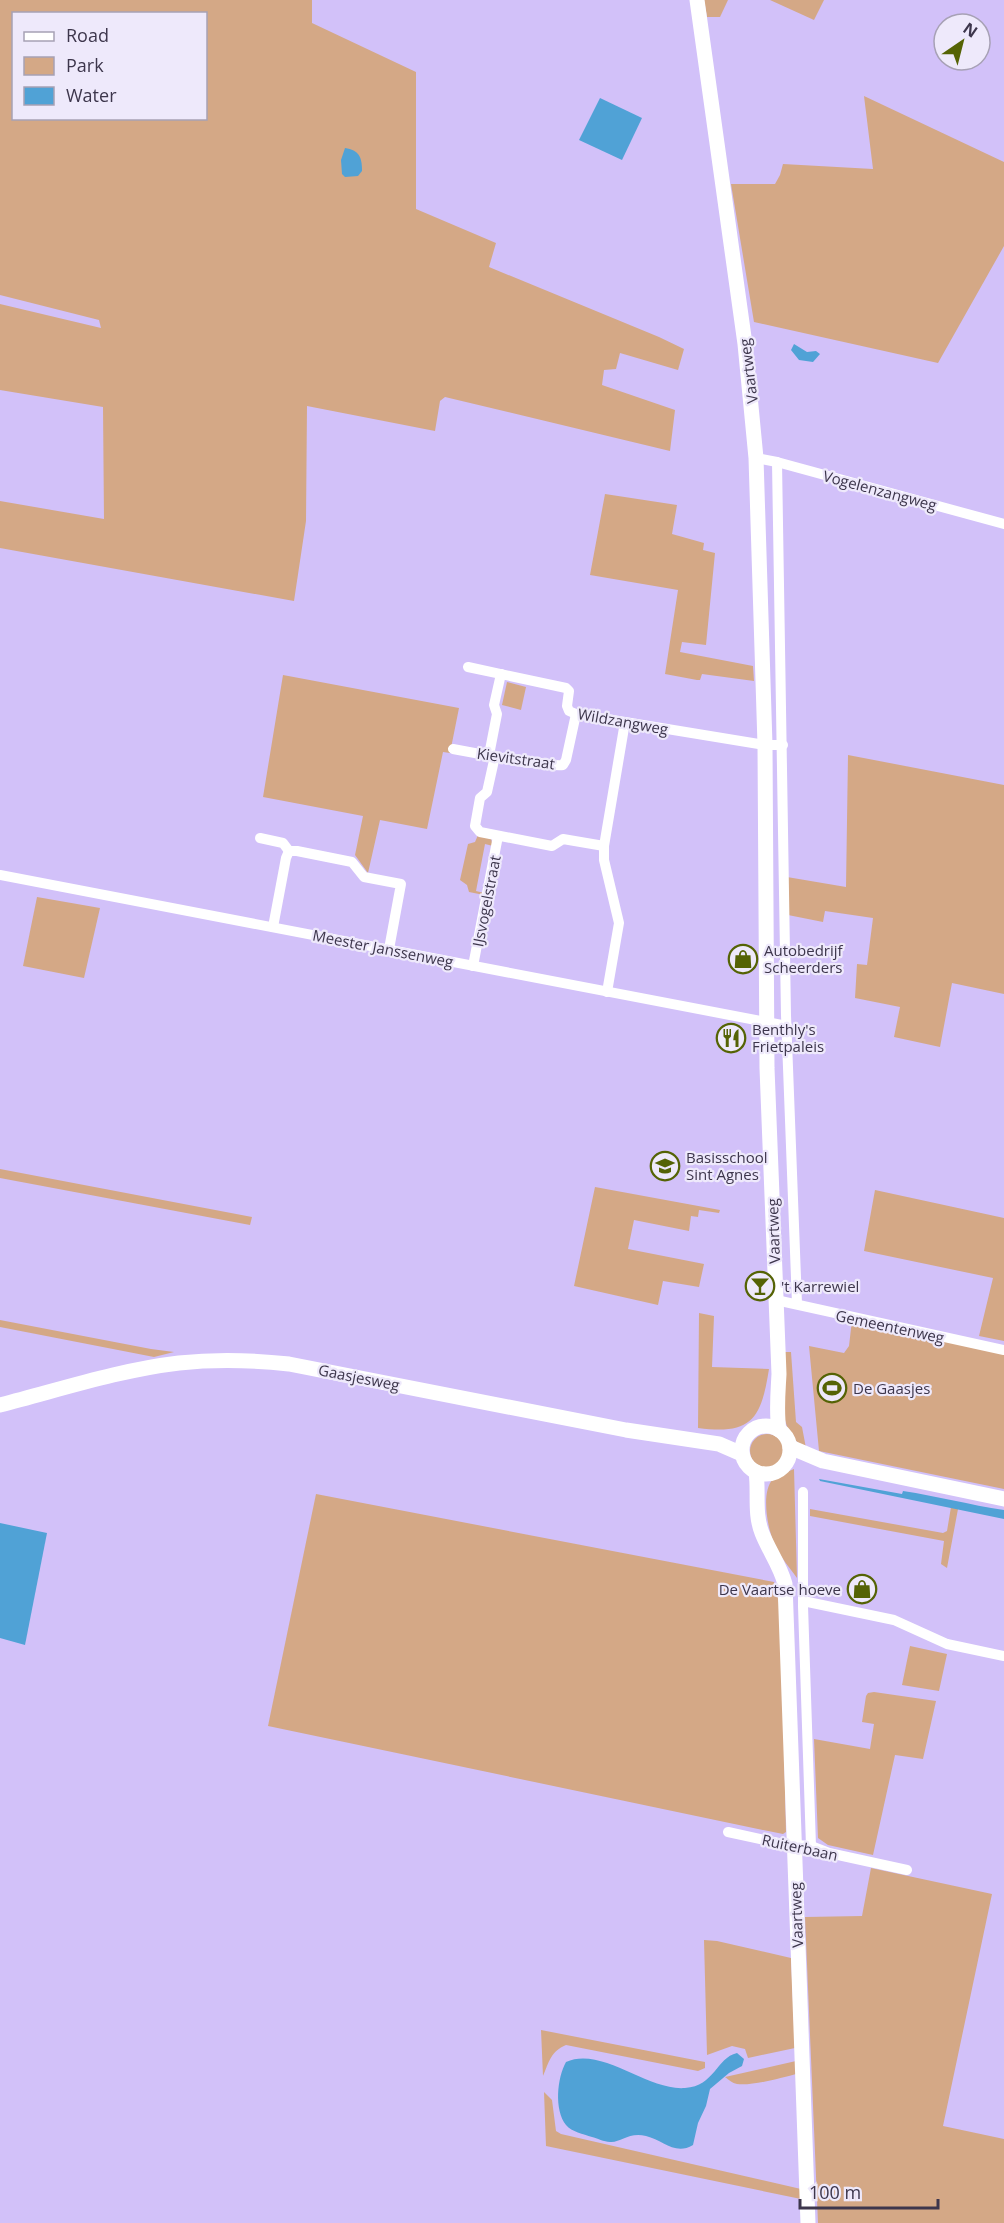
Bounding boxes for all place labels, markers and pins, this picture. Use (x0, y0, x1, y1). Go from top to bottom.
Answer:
place label: Autobedrijf Scheerders (764, 940, 844, 977)
shop icon: Autobedrijf Scheerders (727, 943, 759, 975)
place label: Benthly's Frietpaleis (752, 1019, 824, 1056)
restaurant icon: Benthly's Frietpaleis (715, 1022, 747, 1054)
place label: Basisschool Sint Agnes (686, 1147, 767, 1184)
school or university icon: Basisschool Sint Agnes (649, 1150, 681, 1182)
bar icon: 't Karrewiel (744, 1270, 776, 1302)
place label: 't Karrewiel (781, 1276, 859, 1296)
sports icon: De Gaasjes (816, 1372, 848, 1404)
place label: De Gaasjes (853, 1378, 930, 1398)
shop icon: De Vaartse hoeve (846, 1573, 878, 1605)
place label: De Vaartse hoeve (719, 1579, 841, 1599)

